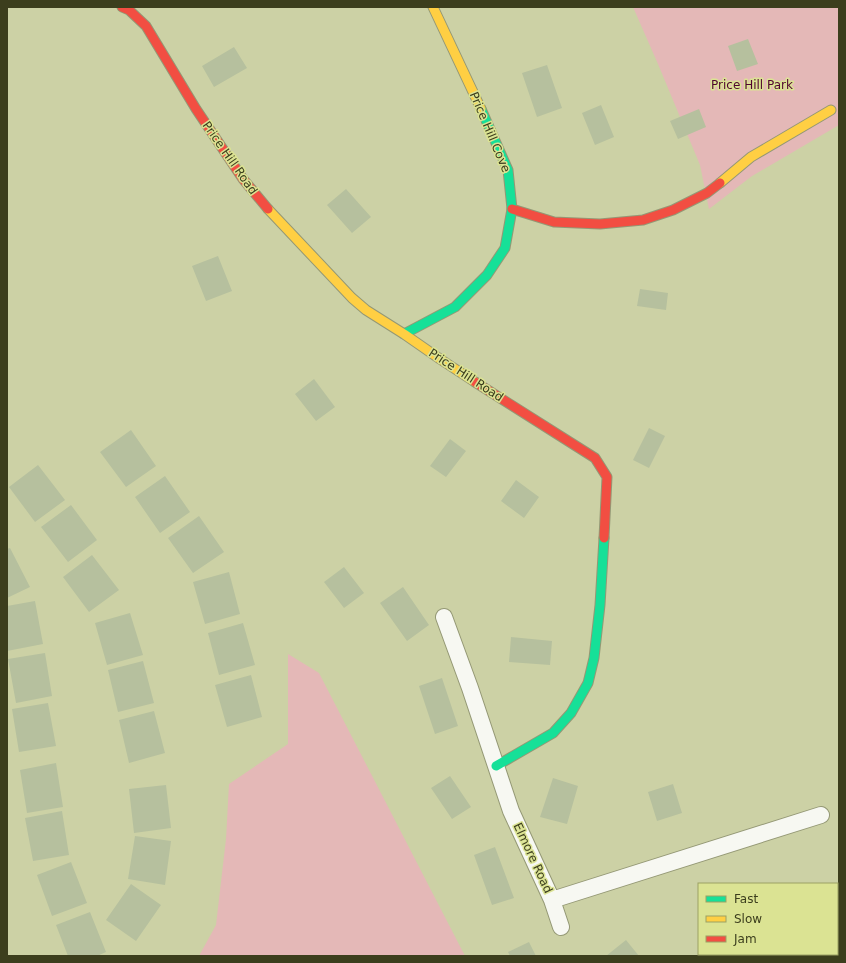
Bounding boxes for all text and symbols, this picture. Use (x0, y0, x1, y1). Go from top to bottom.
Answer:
park label: Price Hill Park (711, 78, 793, 92)
street label: Price Hill Cove (467, 90, 513, 174)
street label: Price Hill Road (200, 119, 260, 197)
street label: Price Hill Road (426, 346, 506, 404)
street label: Elmore Road (511, 821, 555, 895)
legend (698, 883, 838, 955)
text: Fast (734, 892, 758, 906)
text: Slow (734, 912, 762, 926)
text: Jam (733, 932, 757, 946)

